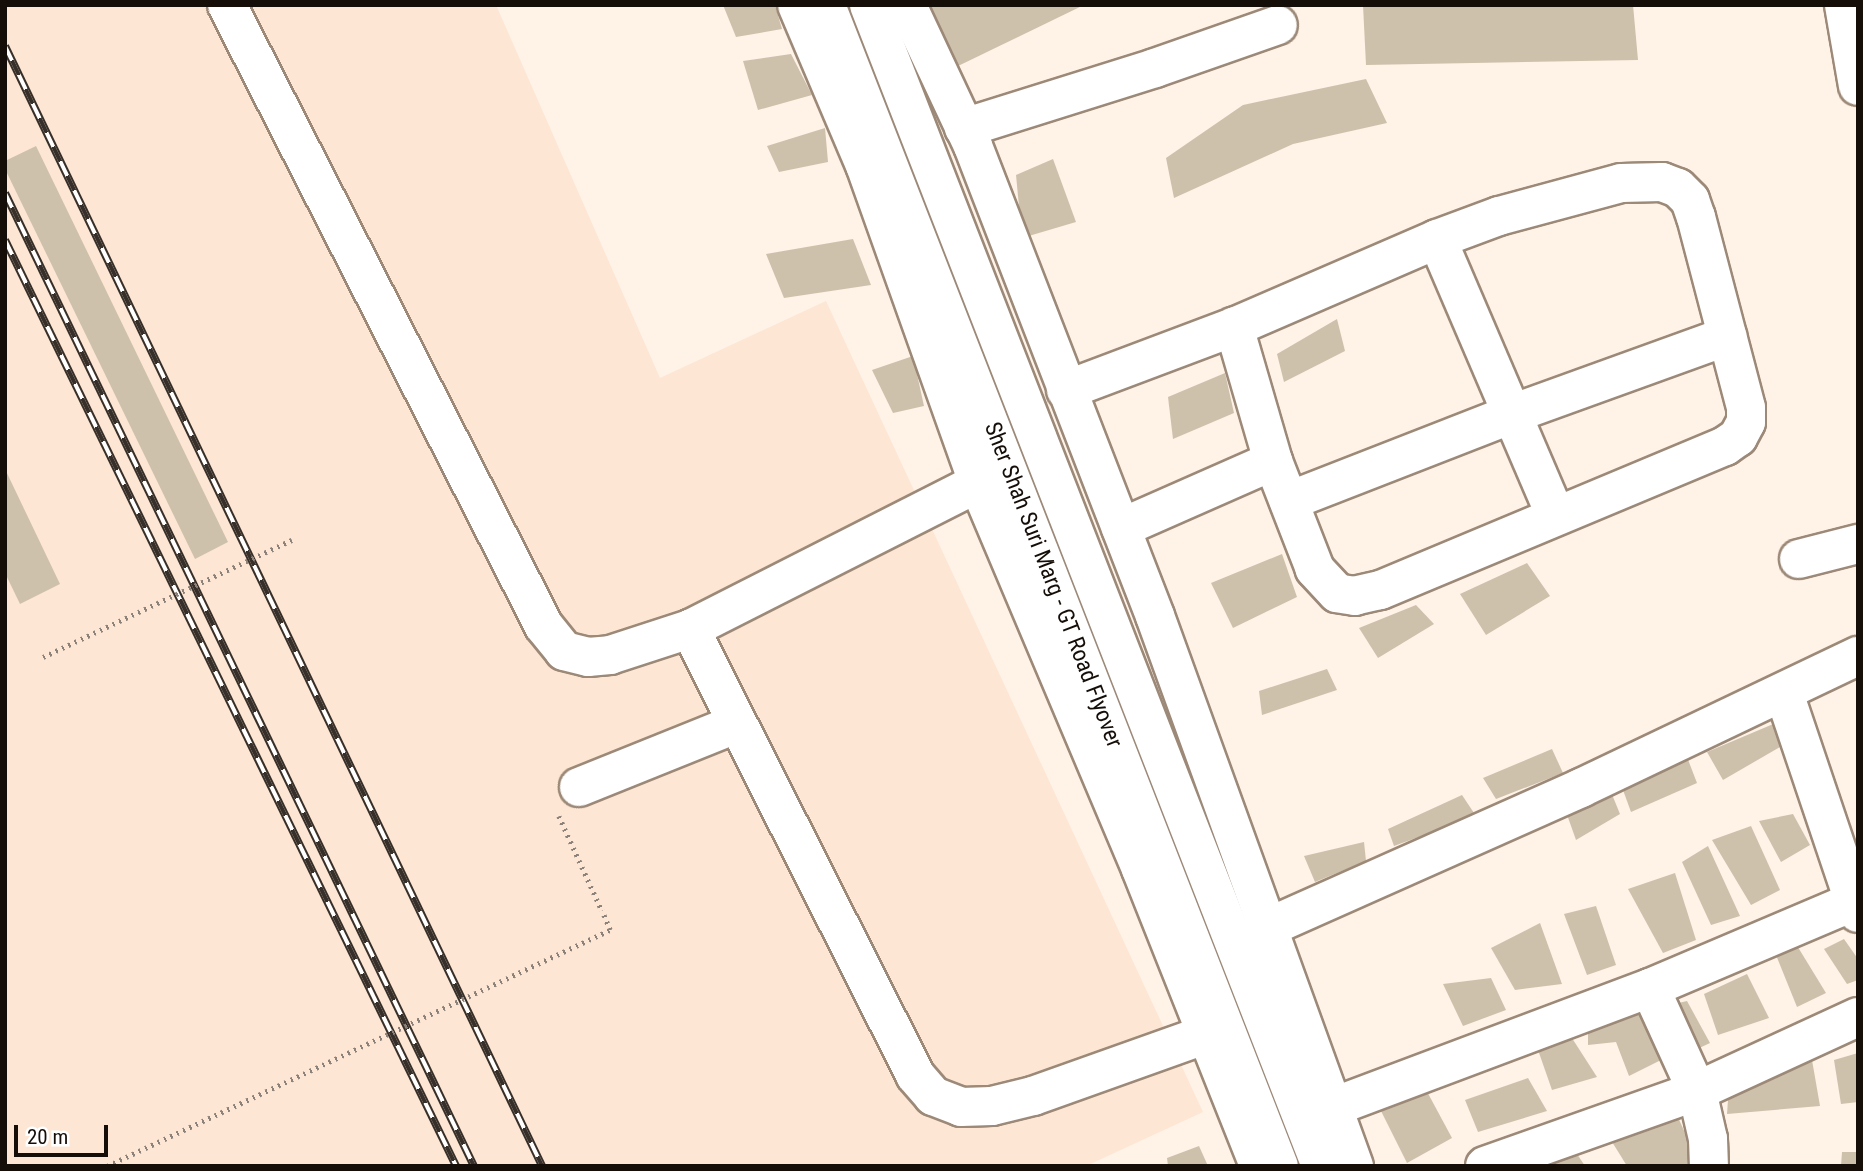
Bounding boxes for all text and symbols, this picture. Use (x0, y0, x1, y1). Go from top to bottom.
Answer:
street label: Sher Shah Suri Marg - GT Road Flyover (978, 418, 1128, 752)
scale bar (18, 1112, 112, 1156)
text: 20 m (27, 1125, 68, 1149)

